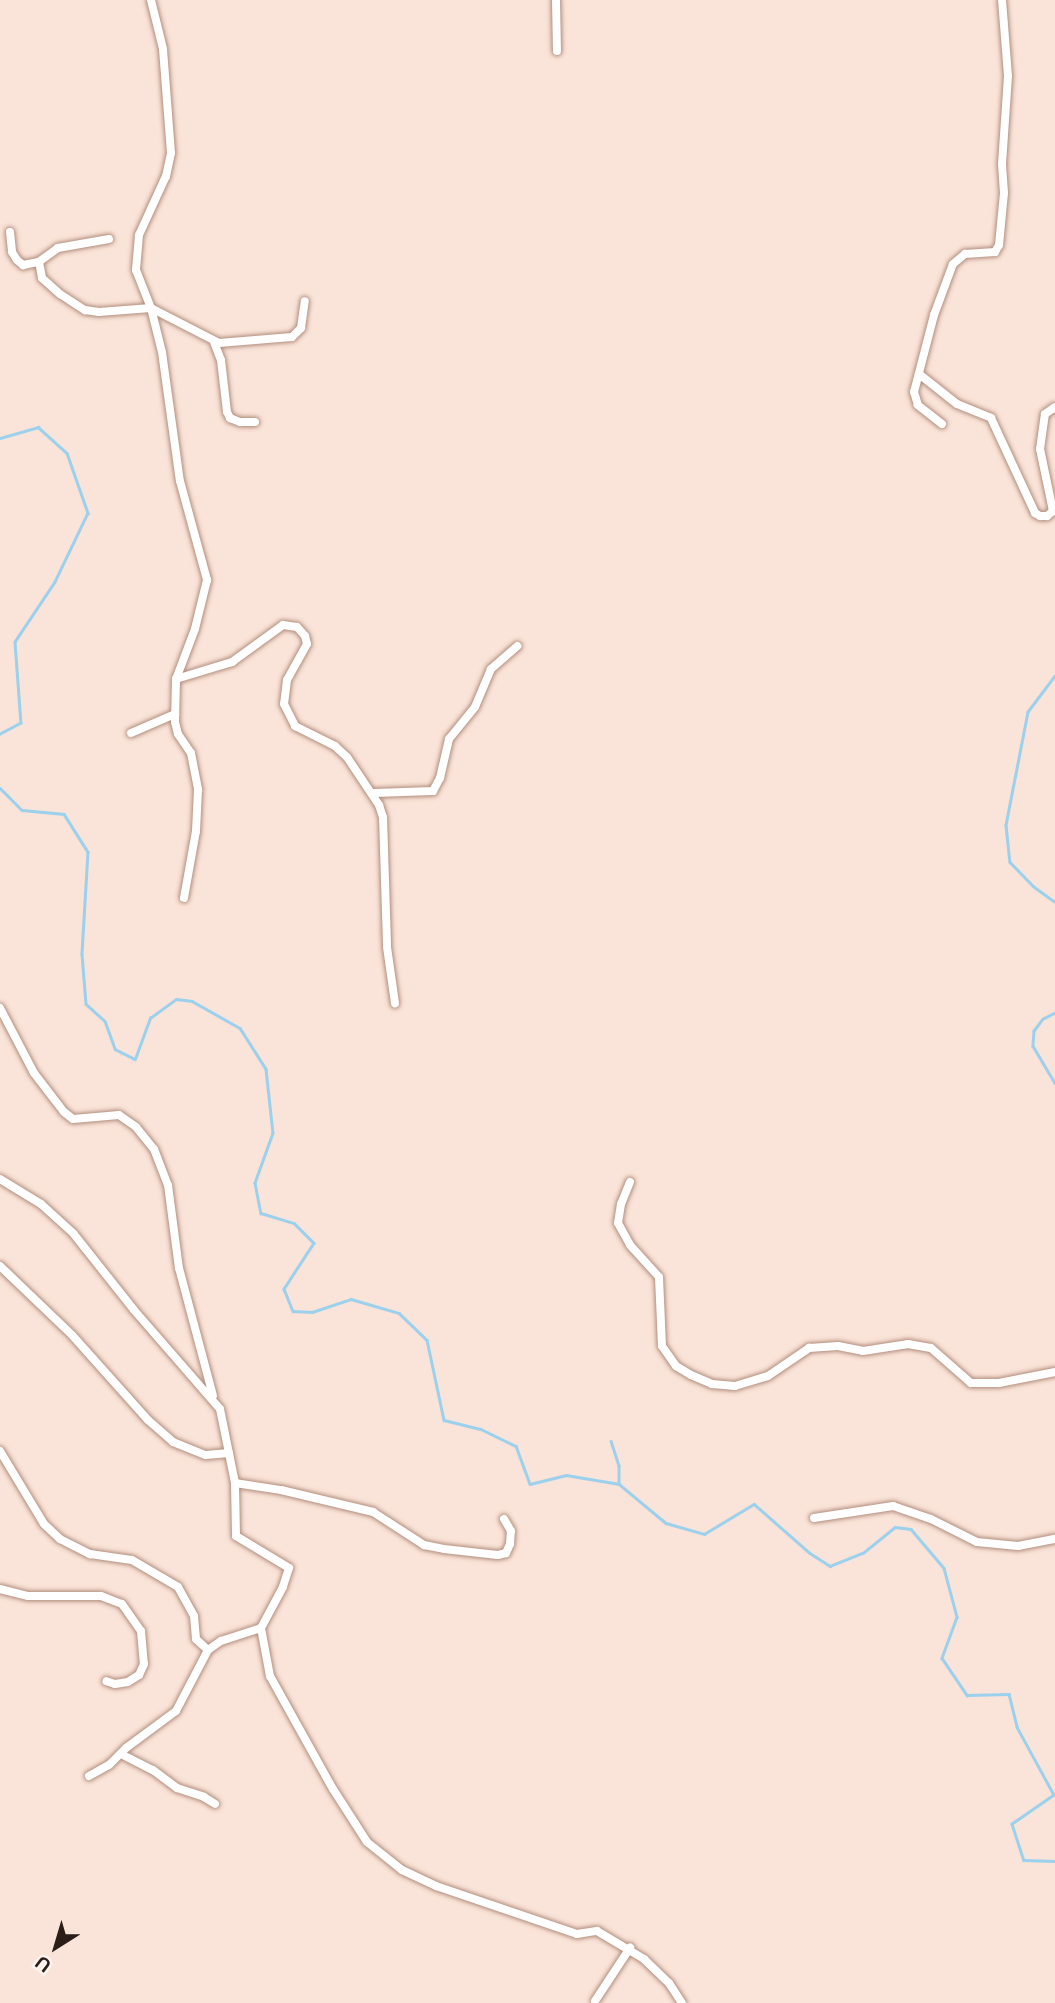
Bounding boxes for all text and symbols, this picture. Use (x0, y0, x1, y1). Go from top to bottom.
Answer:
north arrow (21, 1912, 91, 1982)
text: U (31, 1952, 55, 1977)

